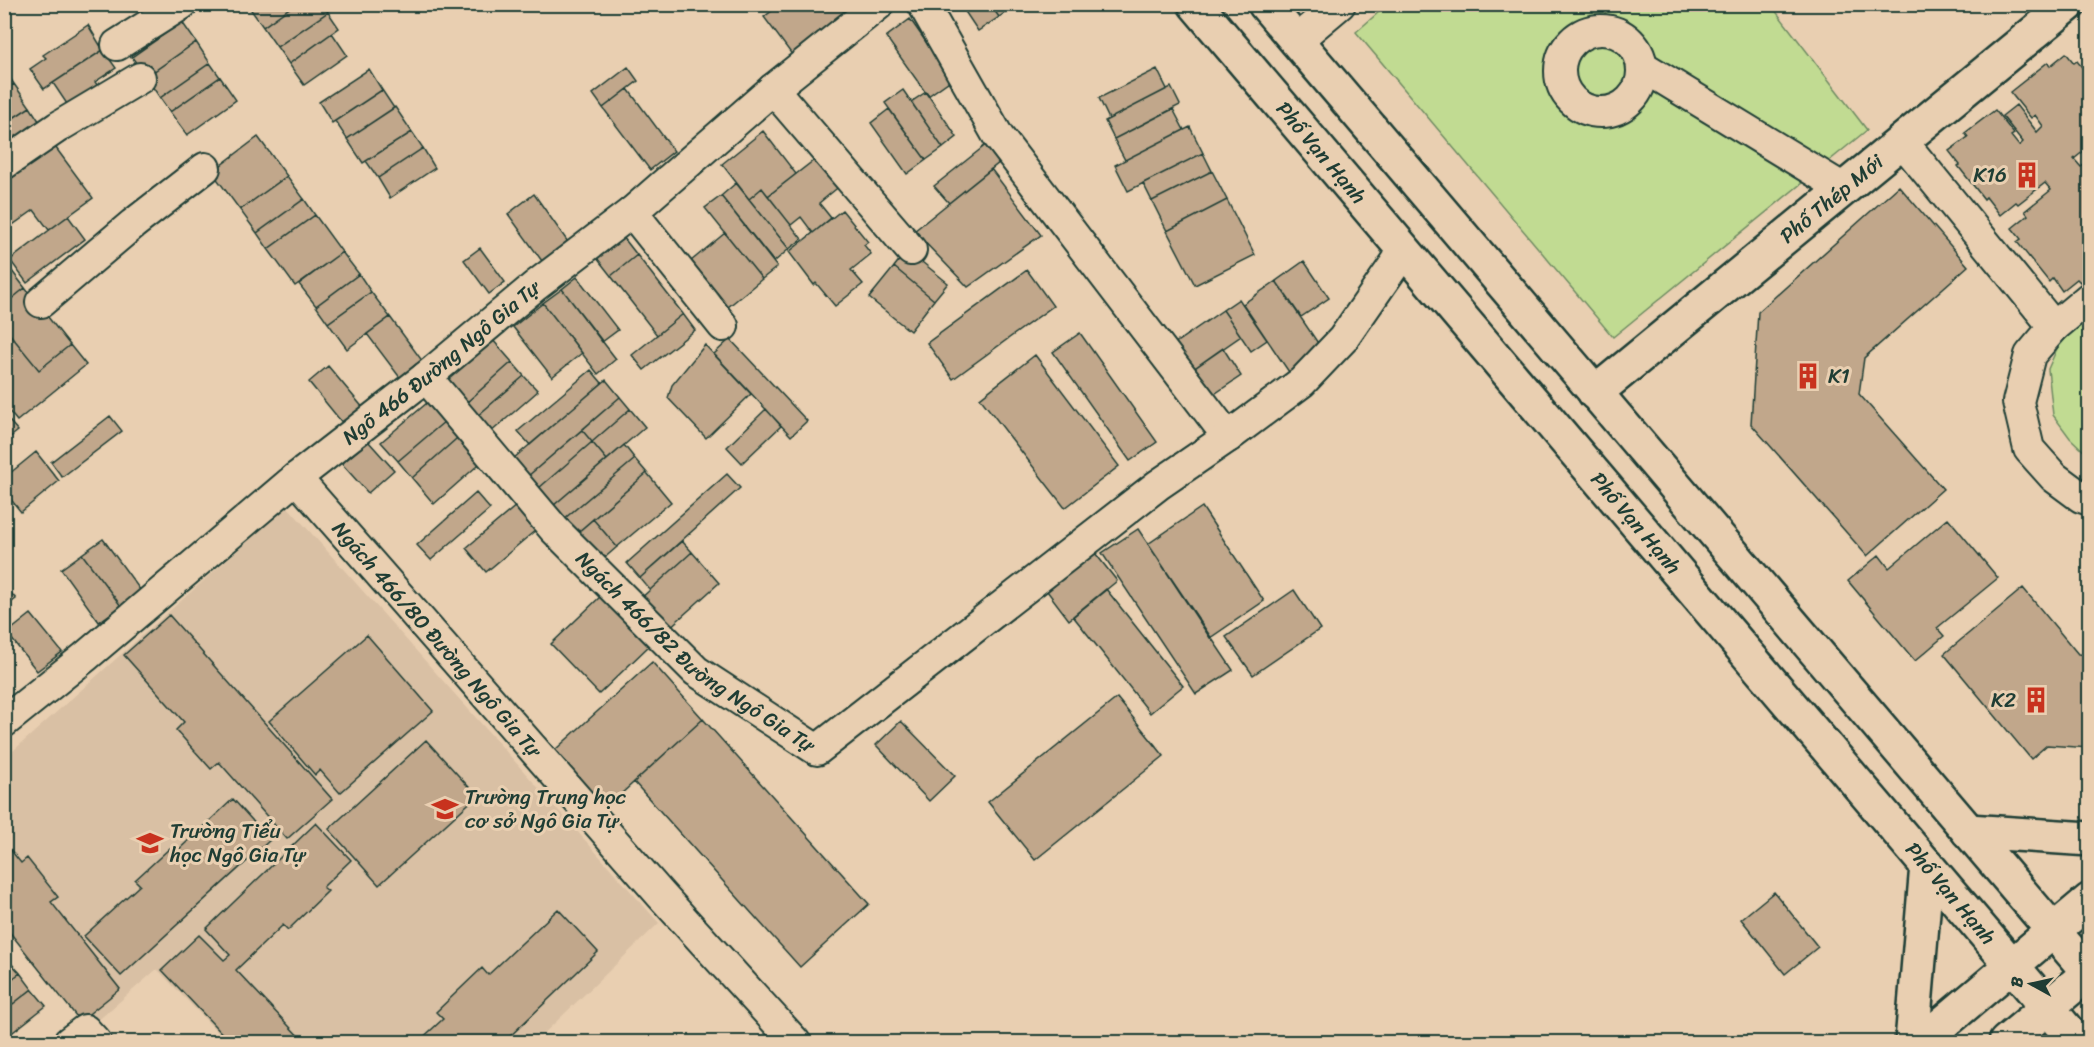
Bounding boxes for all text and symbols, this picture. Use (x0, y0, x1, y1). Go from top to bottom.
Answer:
street label: Phố Vạn Hạnh (1266, 92, 1377, 213)
street label: Phố Thép Mới (1771, 143, 1893, 254)
place label: K16 (1973, 156, 2007, 194)
building icon: K16 (2012, 160, 2042, 190)
street label: Ngõ 466 Đường Ngô Gia Tự (333, 269, 550, 455)
place label: K1 (1828, 357, 1850, 395)
building icon: K1 (1793, 361, 1823, 391)
street label: Phố Vạn Hạnh (1581, 463, 1691, 583)
street label: Ngách 466/80 Đường Ngô Gia Tự (322, 512, 553, 768)
street label: Ngách 466/82 Đường Ngô Gia Tự (566, 541, 825, 764)
place label: K2 (1991, 681, 2016, 719)
building icon: K2 (2021, 685, 2051, 715)
place label: Trường Trung học cơ sở Ngô Gia Tự (465, 778, 627, 840)
school or university icon: Trường Trung học cơ sở Ngô Gia Tự (430, 794, 460, 824)
place label: Trường Tiểu học Ngô Gia Tự (169, 812, 307, 874)
school or university icon: Trường Tiểu học Ngô Gia Tự (135, 828, 165, 858)
street label: Phố Vạn Hạnh (1895, 833, 2006, 954)
north arrow (2001, 954, 2061, 1014)
text: B (2002, 974, 2032, 989)

